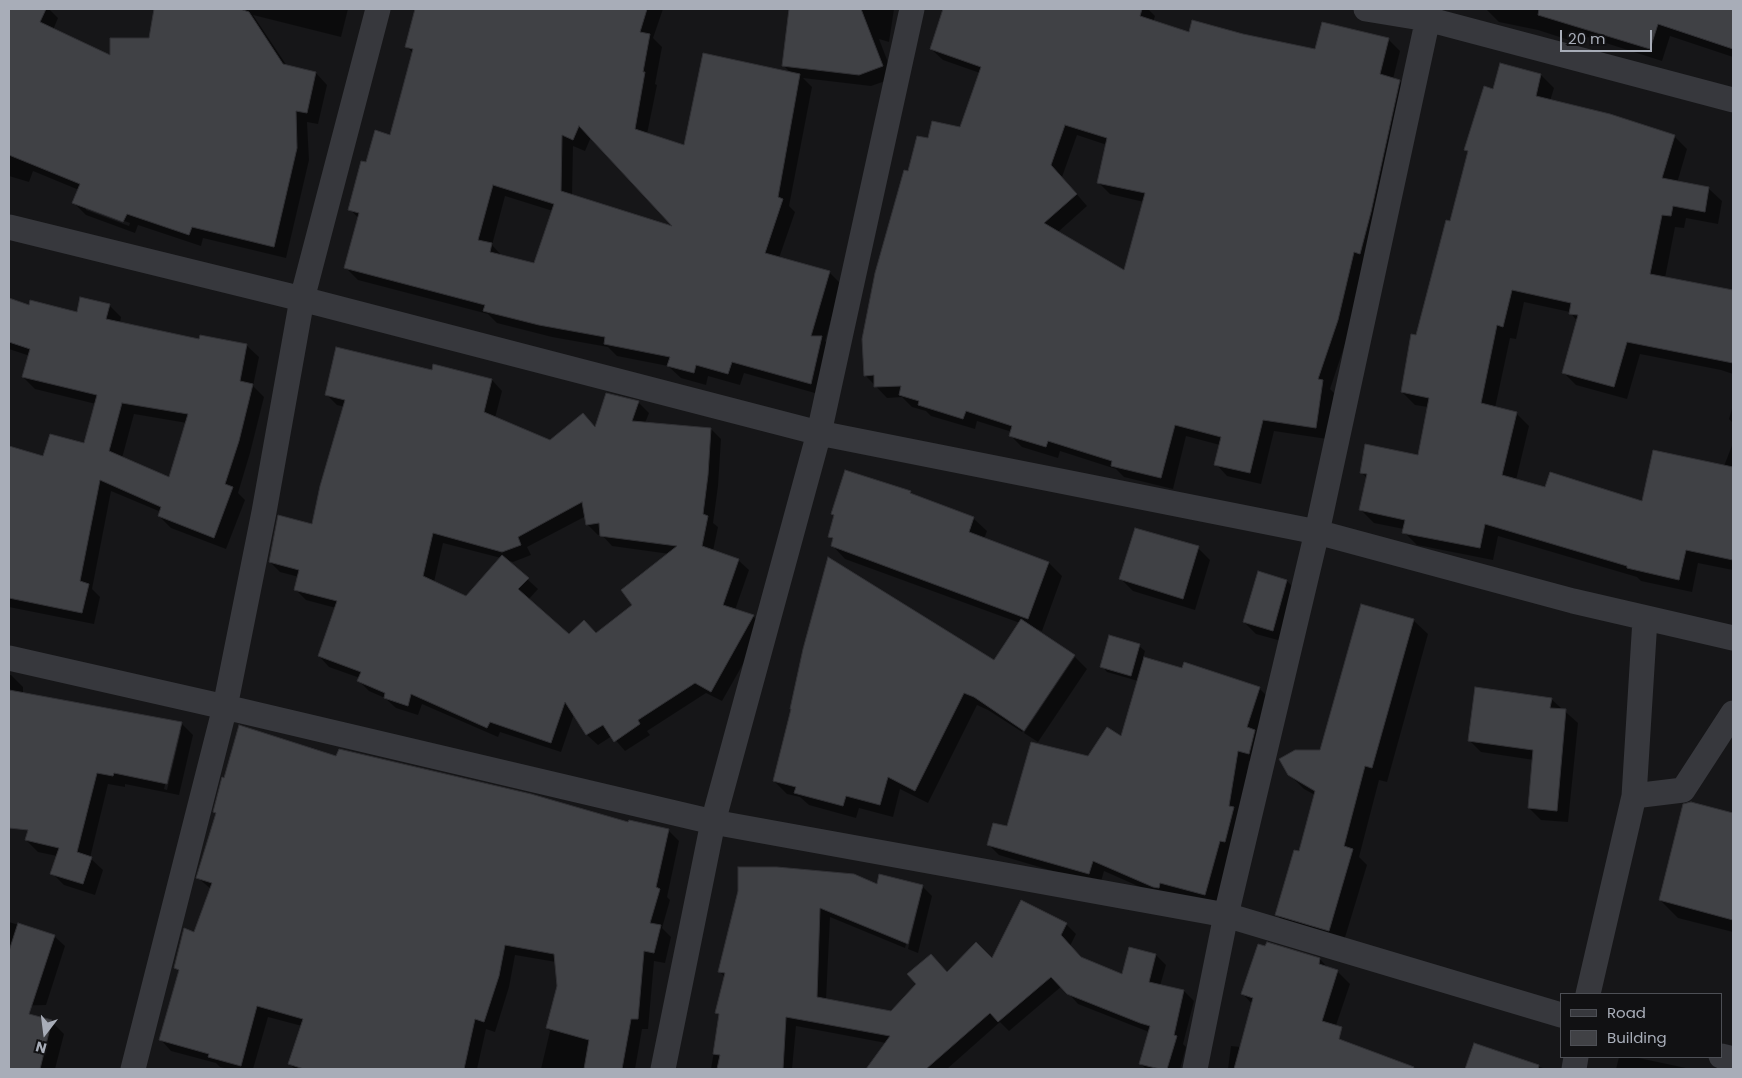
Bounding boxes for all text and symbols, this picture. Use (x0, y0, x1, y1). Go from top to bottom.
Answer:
scale bar (1562, 20, 1654, 52)
text: 20 m (1568, 28, 1606, 49)
legend (1560, 993, 1722, 1058)
text: Road (1607, 1002, 1646, 1023)
north arrow (20, 1008, 70, 1058)
text: Building (1607, 1027, 1667, 1048)
text: N (33, 1036, 49, 1059)

